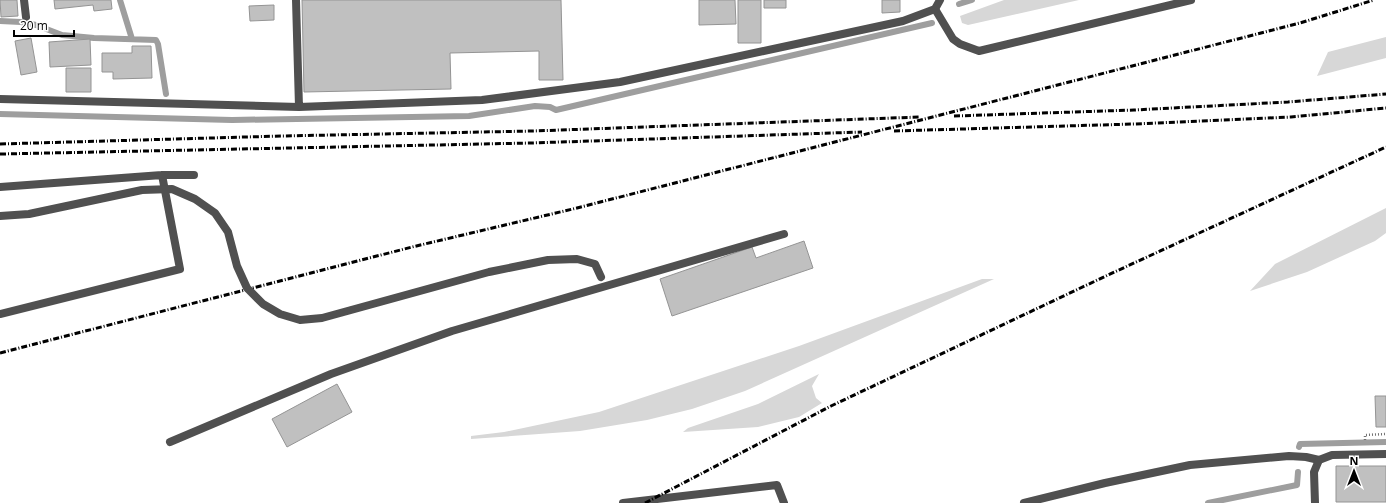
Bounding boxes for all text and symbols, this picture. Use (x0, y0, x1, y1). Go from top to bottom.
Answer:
scale bar (14, 12, 74, 38)
text: 20 m (20, 17, 48, 34)
north arrow (1334, 451, 1374, 491)
text: N (1350, 453, 1358, 468)

